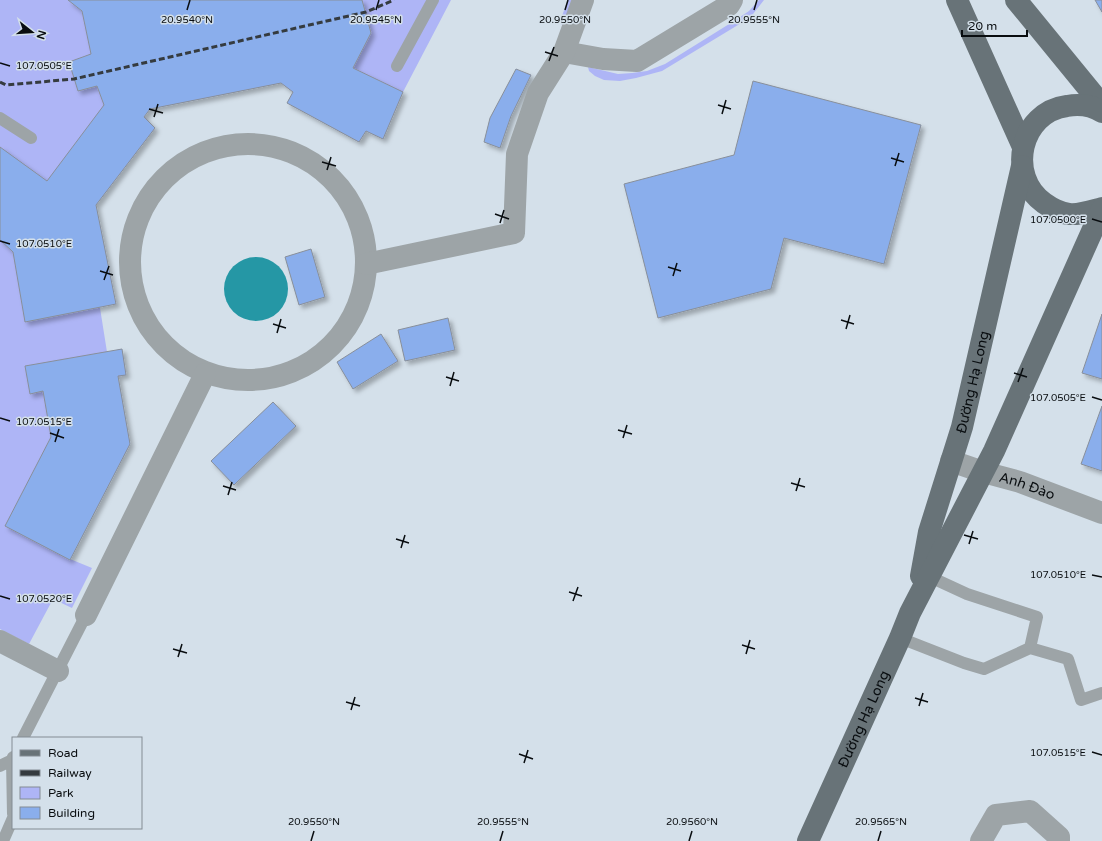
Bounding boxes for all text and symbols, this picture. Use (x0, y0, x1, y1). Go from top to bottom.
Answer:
north arrow (12, 12, 52, 52)
scale bar (962, 12, 1027, 38)
text: 20.9540°N (161, 14, 213, 26)
text: 20.9545°N (350, 14, 402, 26)
text: 20.9550°N (539, 14, 591, 26)
text: 20.9555°N (728, 14, 780, 26)
text: 20 m (968, 19, 997, 33)
text: N (34, 29, 49, 41)
text: 107.0505°E (16, 60, 72, 72)
text: 107.0500°E (1030, 214, 1086, 226)
text: 107.0510°E (16, 238, 72, 250)
street label: Đường Hạ Long (953, 329, 993, 436)
text: 107.0505°E (1030, 392, 1086, 404)
text: 107.0515°E (16, 416, 72, 428)
street label: Anh Đào (997, 469, 1057, 503)
text: 107.0510°E (1030, 569, 1086, 581)
text: 107.0520°E (16, 593, 72, 605)
street label: Đường Hạ Long (834, 668, 893, 770)
legend (12, 737, 142, 829)
text: Road (48, 746, 78, 760)
text: 107.0515°E (1030, 747, 1086, 759)
text: Railway (48, 766, 92, 780)
text: Park (48, 786, 74, 800)
text: Building (48, 806, 95, 820)
text: 20.9550°N (288, 816, 340, 828)
text: 20.9555°N (477, 816, 529, 828)
text: 20.9560°N (666, 816, 718, 828)
text: 20.9565°N (855, 816, 907, 828)

